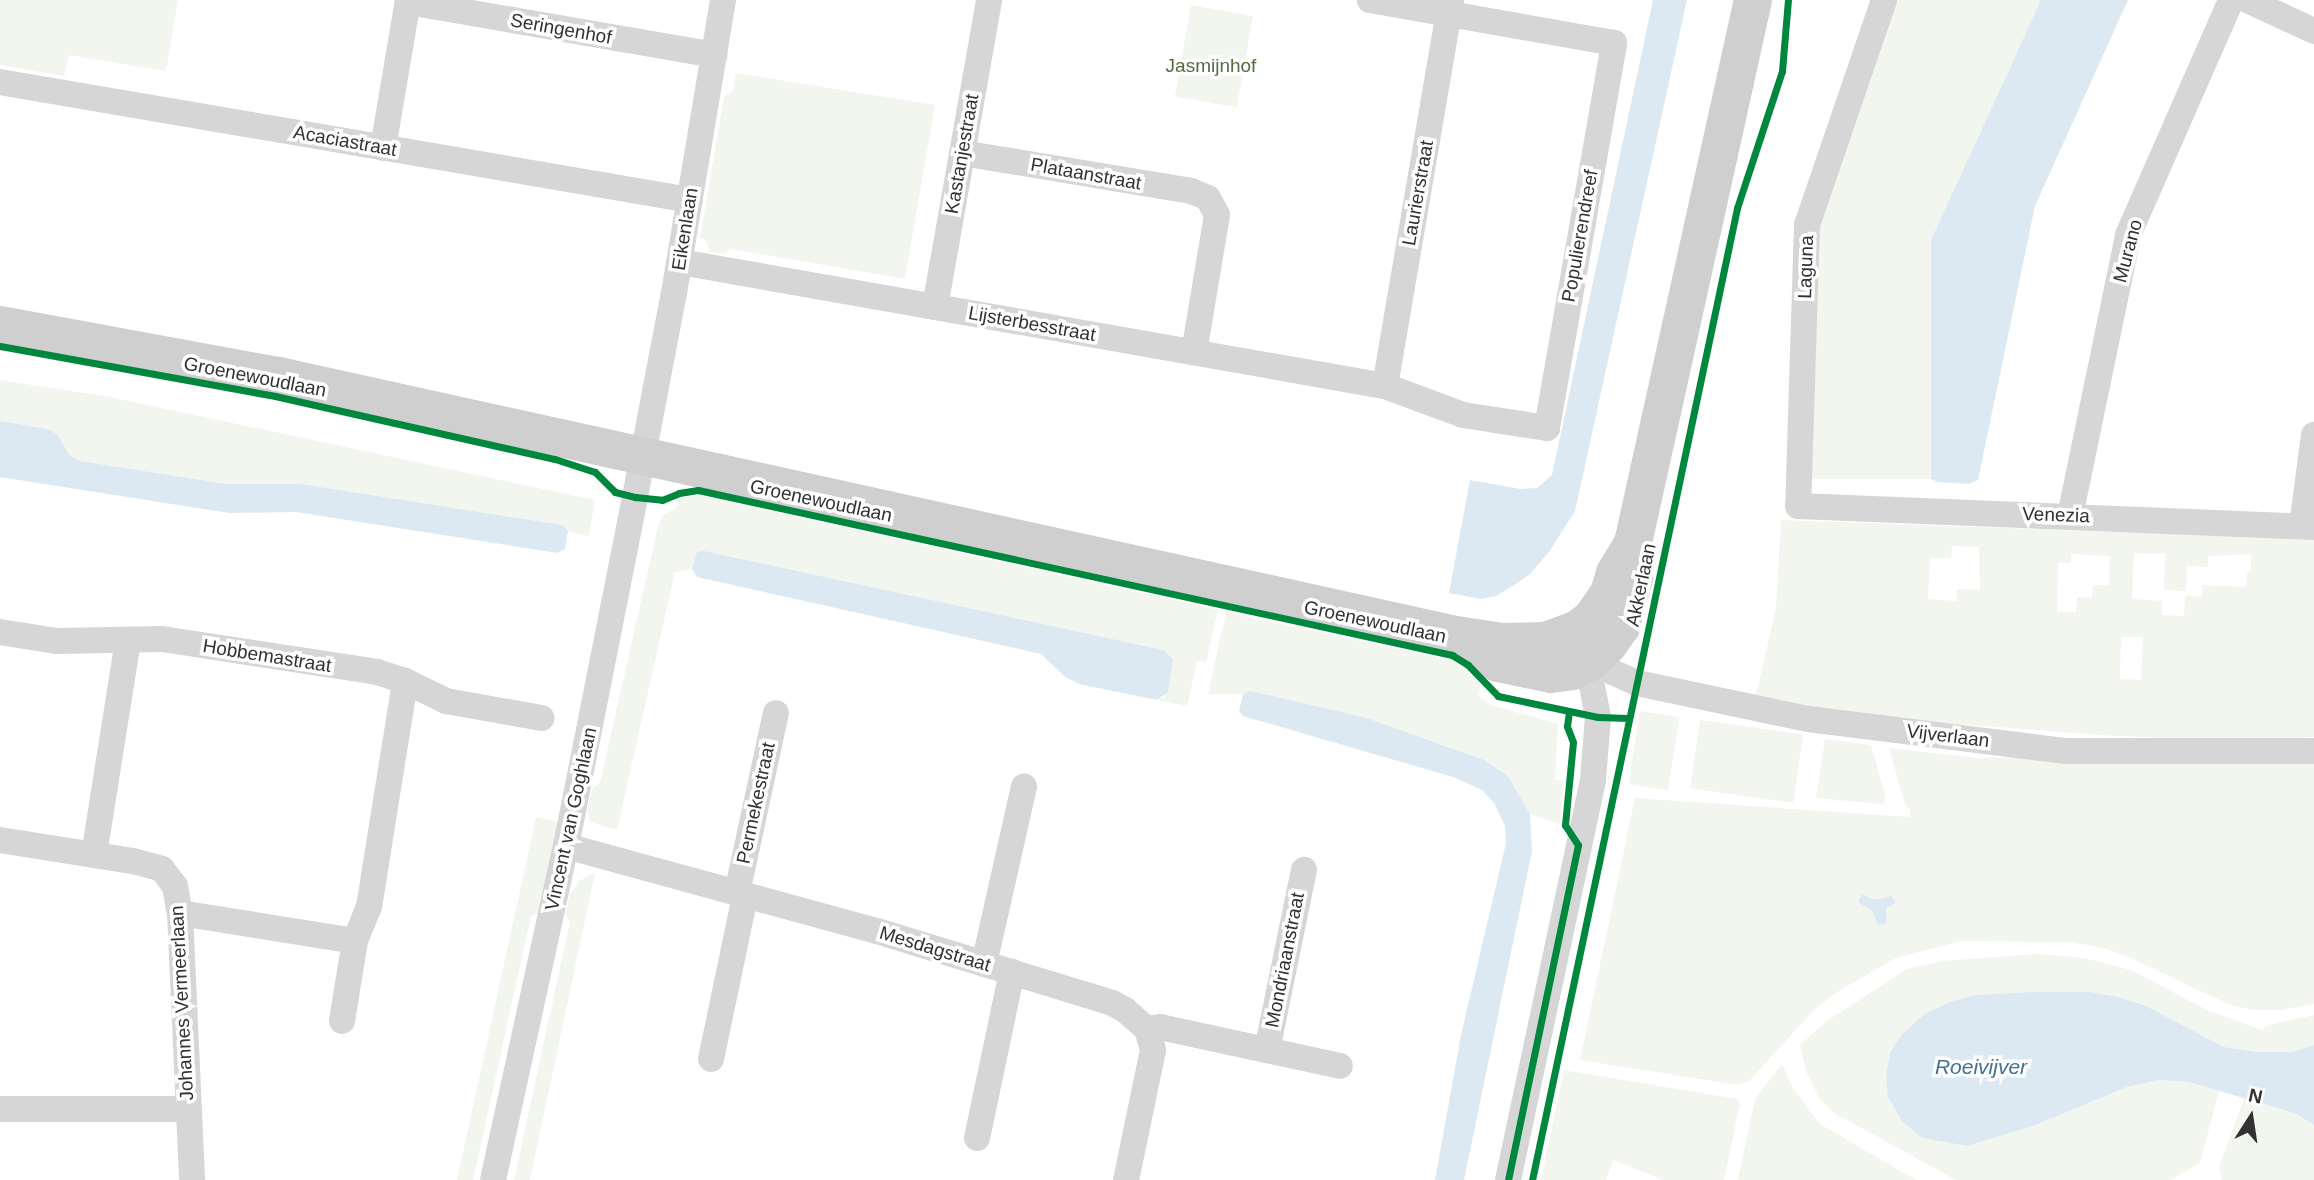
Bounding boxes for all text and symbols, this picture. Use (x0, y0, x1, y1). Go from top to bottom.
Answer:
street label: Seringenhof (509, 9, 613, 49)
park label: Jasmijnhof (1166, 55, 1256, 77)
street label: Kastanjestraat (940, 92, 984, 216)
street label: Acaciastraat (292, 121, 398, 161)
street label: Laurierstraat (1398, 138, 1438, 248)
street label: Plataanstraat (1029, 153, 1143, 195)
street label: Populierendreef (1557, 168, 1603, 304)
street label: Eikenlaan (667, 186, 703, 272)
street label: Murano (2109, 217, 2147, 285)
street label: Laguna (1794, 235, 1818, 299)
street label: Lijsterbesstraat (967, 302, 1097, 346)
street label: Groenewoudlaan (182, 352, 328, 402)
street label: Groenewoudlaan (748, 475, 894, 527)
street label: Venezia (2022, 502, 2090, 528)
street label: Akkerlaan (1621, 541, 1661, 629)
street label: Groenewoudlaan (1302, 596, 1448, 648)
street label: Hobbemastraat (201, 635, 333, 677)
street label: Vijverlaan (1905, 720, 1991, 752)
street label: Vincent van Goghlaan (540, 725, 602, 913)
street label: Permekestraat (732, 740, 780, 866)
street label: Mondriaanstraat (1261, 890, 1309, 1030)
street label: Johannes Vermeerlaan (166, 905, 198, 1101)
street label: Mesdagstraat (877, 921, 993, 977)
water label: Roeivijver (1935, 1054, 2027, 1080)
north arrow (2216, 1082, 2286, 1152)
text: N (2247, 1084, 2264, 1108)

